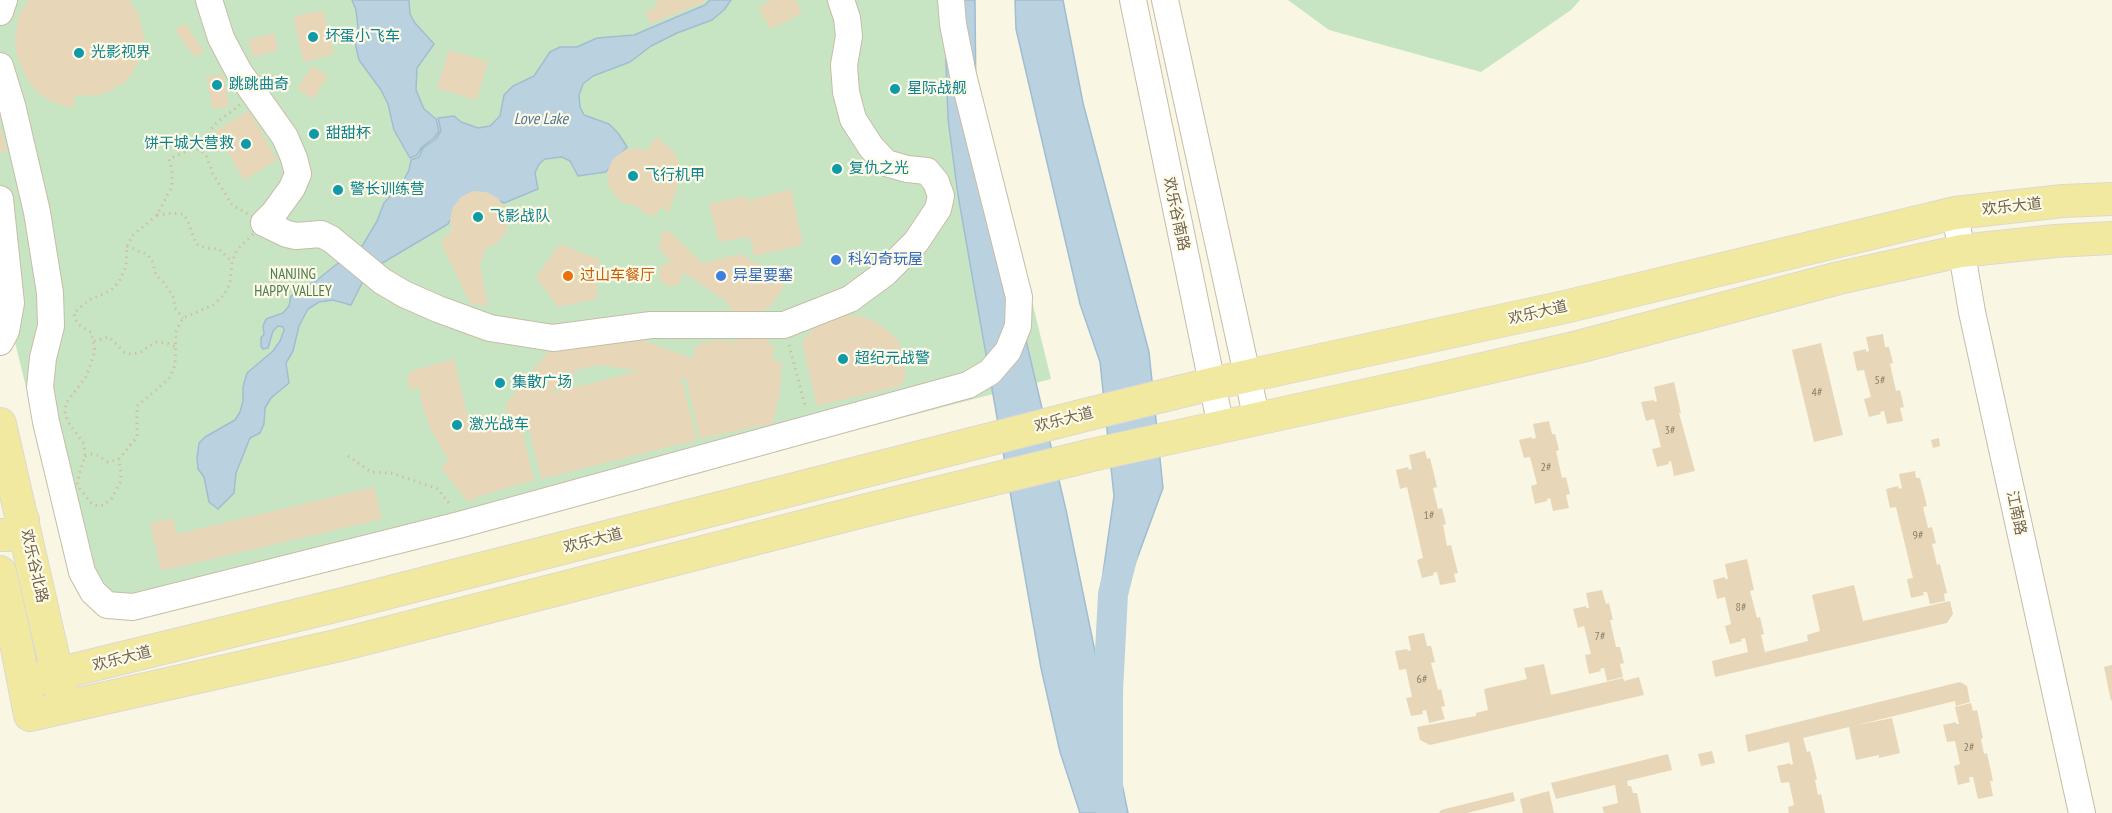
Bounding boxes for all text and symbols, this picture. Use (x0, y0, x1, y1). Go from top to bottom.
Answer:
place label: 坏蛋小飞车 (325, 28, 400, 46)
marker: 坏蛋小飞车 (306, 30, 320, 44)
place label: 光影视界 (91, 44, 151, 62)
marker: 光影视界 (72, 46, 86, 60)
place label: 跳跳曲奇 (229, 76, 289, 94)
marker: 跳跳曲奇 (210, 78, 224, 92)
place label: 星际战舰 (907, 80, 967, 98)
marker: 星际战舰 (888, 82, 902, 96)
water label: Love Lake (514, 109, 568, 129)
place label: 甜甜杯 (326, 125, 371, 143)
marker: 甜甜杯 (307, 127, 321, 141)
place label: 饼干城大营救 (144, 135, 234, 153)
marker: 饼干城大营救 (239, 137, 253, 151)
place label: 复仇之光 (849, 160, 909, 178)
marker: 复仇之光 (830, 162, 844, 176)
place label: 飞行机甲 (645, 167, 705, 185)
marker: 飞行机甲 (626, 169, 640, 183)
street label: 欢乐谷南路 (1159, 175, 1193, 253)
place label: 警长训练营 (350, 181, 425, 199)
marker: 警长训练营 (331, 183, 345, 197)
street label: 欢乐大道 (1981, 195, 2043, 219)
place label: 飞影战队 (490, 208, 550, 226)
marker: 飞影战队 (471, 210, 485, 224)
place label: 科幻奇玩屋 (848, 251, 923, 269)
marker: 科幻奇玩屋 (829, 253, 843, 267)
park label: NANJING HAPPY VALLEY (254, 266, 332, 301)
place label: 过山车餐厅 (580, 267, 655, 285)
place label: 异星要塞 (733, 267, 793, 285)
marker: 过山车餐厅 (561, 269, 575, 283)
marker: 异星要塞 (714, 269, 728, 283)
street label: 欢乐大道 (1507, 297, 1569, 329)
place label: 超纪元战警 (855, 350, 930, 368)
marker: 超纪元战警 (836, 352, 850, 366)
place label: 集散广场 (512, 374, 572, 392)
house number: 5# (1875, 374, 1885, 388)
marker: 集散广场 (493, 376, 507, 390)
house number: 4# (1812, 386, 1822, 400)
street label: 欢乐大道 (1033, 404, 1095, 436)
place label: 激光战车 (469, 416, 529, 434)
marker: 激光战车 (450, 418, 464, 432)
house number: 3# (1665, 424, 1675, 438)
house number: 2# (1541, 461, 1551, 475)
street label: 江南路 (2003, 489, 2029, 537)
house number: 1# (1424, 509, 1434, 523)
street label: 欢乐大道 (562, 525, 624, 557)
street label: 欢乐谷北路 (17, 527, 51, 605)
house number: 9# (1913, 529, 1923, 543)
house number: 8# (1736, 601, 1746, 615)
house number: 7# (1595, 630, 1605, 644)
street label: 欢乐大道 (91, 643, 153, 675)
house number: 6# (1417, 673, 1427, 687)
house number: 2# (1964, 741, 1974, 755)

